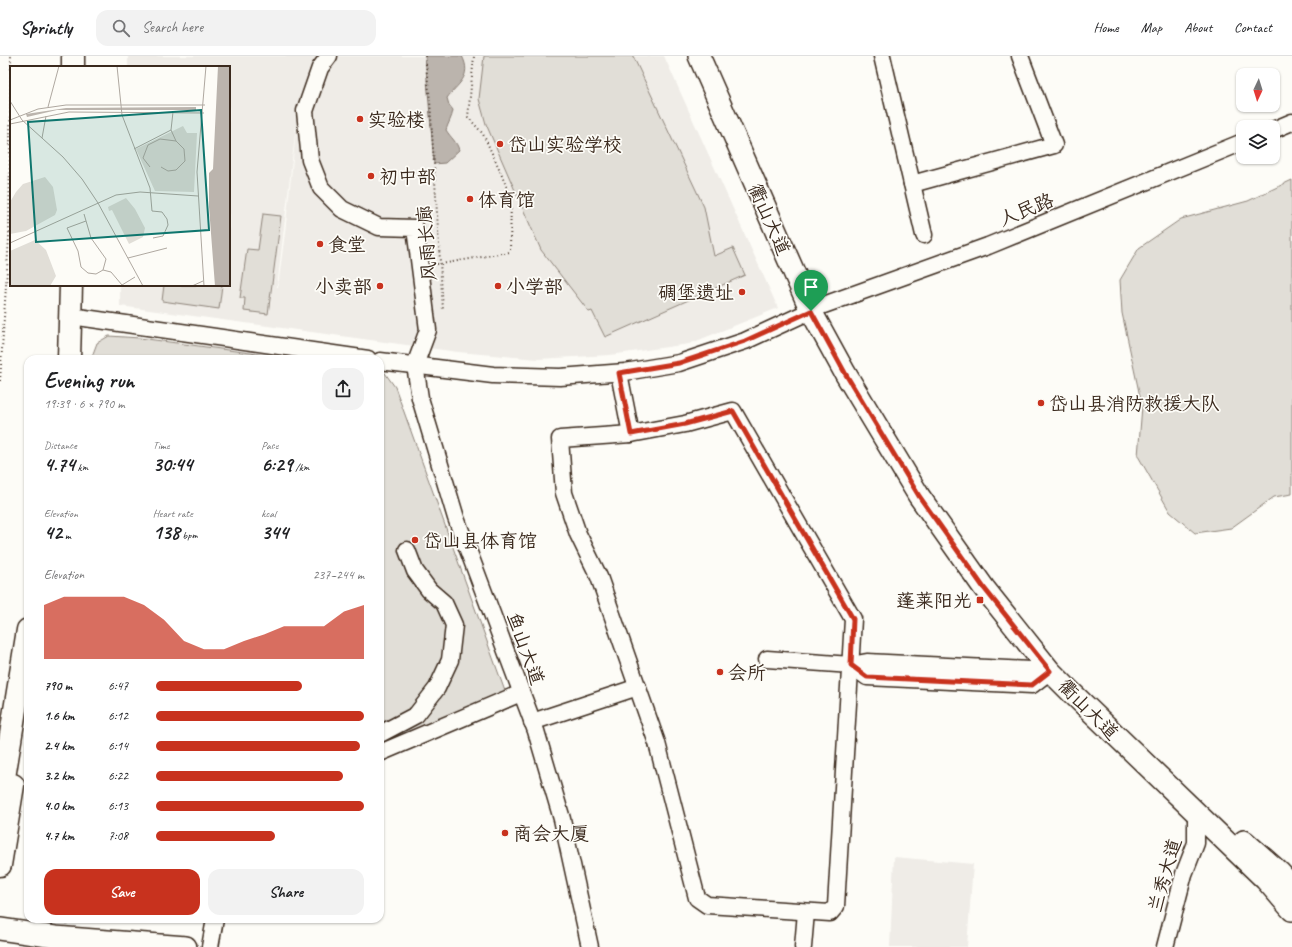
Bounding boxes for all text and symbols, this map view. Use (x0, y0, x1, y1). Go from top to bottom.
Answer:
search box (96, 10, 376, 46)
text: Sprintly (20, 16, 72, 40)
icon: search (110, 17, 132, 39)
text: Search here (142, 18, 203, 37)
text: Home (1093, 19, 1119, 36)
text: Map (1141, 19, 1162, 36)
text: About (1184, 19, 1212, 36)
text: Contact (1234, 19, 1272, 36)
inset map (10, 66, 230, 286)
north arrow (1236, 68, 1280, 112)
map controls (1236, 68, 1280, 164)
place label: 实验楼 (368, 108, 425, 132)
marker: 实验楼 (355, 114, 365, 124)
button: layers (1236, 120, 1280, 164)
place label: 岱山实验学校 (508, 133, 622, 157)
marker: 岱山实验学校 (495, 139, 505, 149)
place label: 初中部 (379, 165, 436, 189)
marker: 初中部 (366, 171, 376, 181)
street label: 衢山大道 (743, 180, 796, 259)
place label: 体育馆 (478, 188, 535, 212)
street label: 人民路 (995, 188, 1057, 232)
marker: 体育馆 (465, 194, 475, 204)
street label: 风雨长廊 (412, 204, 442, 282)
place label: 食堂 (328, 233, 366, 257)
marker: 食堂 (315, 239, 325, 249)
pin (794, 270, 828, 311)
place label: 小卖部 (315, 275, 372, 299)
place label: 小学部 (506, 275, 563, 299)
icon: arrive (800, 276, 822, 298)
marker: 小卖部 (375, 281, 385, 291)
marker: 小学部 (493, 281, 503, 291)
place label: 碉堡遗址 (658, 281, 734, 305)
marker: 碉堡遗址 (737, 287, 747, 297)
text: Evening run (44, 367, 134, 395)
button: share (322, 368, 364, 410)
place label: 岱山县消防救援大队 (1049, 392, 1220, 416)
text: 19:39 · 6 × 790 m (44, 396, 125, 412)
marker: 岱山县消防救援大队 (1036, 398, 1046, 408)
text: Distance (44, 438, 77, 452)
text: Time (153, 438, 170, 452)
text: Pace (261, 438, 278, 452)
text: 4.74 (44, 452, 75, 477)
text: 30:44 (153, 452, 193, 477)
text: 6:29 (261, 452, 292, 477)
text: km (75, 460, 88, 474)
text: /km (292, 460, 310, 474)
text: Elevation (44, 506, 78, 520)
text: Heart rate (153, 506, 193, 520)
text: kcal (261, 506, 276, 520)
text: 42 (44, 520, 62, 545)
text: 138 (153, 520, 180, 545)
text: 344 (261, 520, 288, 545)
text: m (62, 528, 71, 542)
text: bpm (180, 528, 197, 542)
place label: 岱山县体育馆 (423, 529, 537, 553)
marker: 岱山县体育馆 (410, 535, 420, 545)
text: Elevation (44, 567, 84, 583)
text: 237–244 m (313, 567, 364, 583)
place label: 蓬莱阳光 (896, 589, 972, 613)
marker: 蓬莱阳光 (975, 595, 985, 605)
street label: 鱼山大道 (501, 609, 549, 688)
place label: 会所 (728, 661, 766, 685)
marker: 会所 (715, 667, 725, 677)
street label: 衢山大道 (1053, 674, 1124, 745)
text: 790 m (44, 678, 72, 694)
text: 6:47 (108, 678, 128, 694)
text: 1.6 km (44, 708, 75, 724)
text: 6:12 (108, 708, 128, 724)
text: 2.4 km (44, 738, 74, 754)
text: 6:14 (108, 738, 128, 754)
text: 3.2 km (44, 768, 74, 784)
text: 6:22 (108, 768, 128, 784)
text: 4.0 km (44, 798, 74, 814)
text: 6:13 (108, 798, 128, 814)
place label: 商会大厦 (513, 822, 589, 846)
text: 4.7 km (44, 828, 74, 844)
text: 7:08 (108, 828, 128, 844)
marker: 商会大厦 (500, 828, 510, 838)
street label: 兰秀大道 (1143, 835, 1187, 915)
button: Save (44, 869, 200, 915)
button: Share (208, 869, 364, 915)

